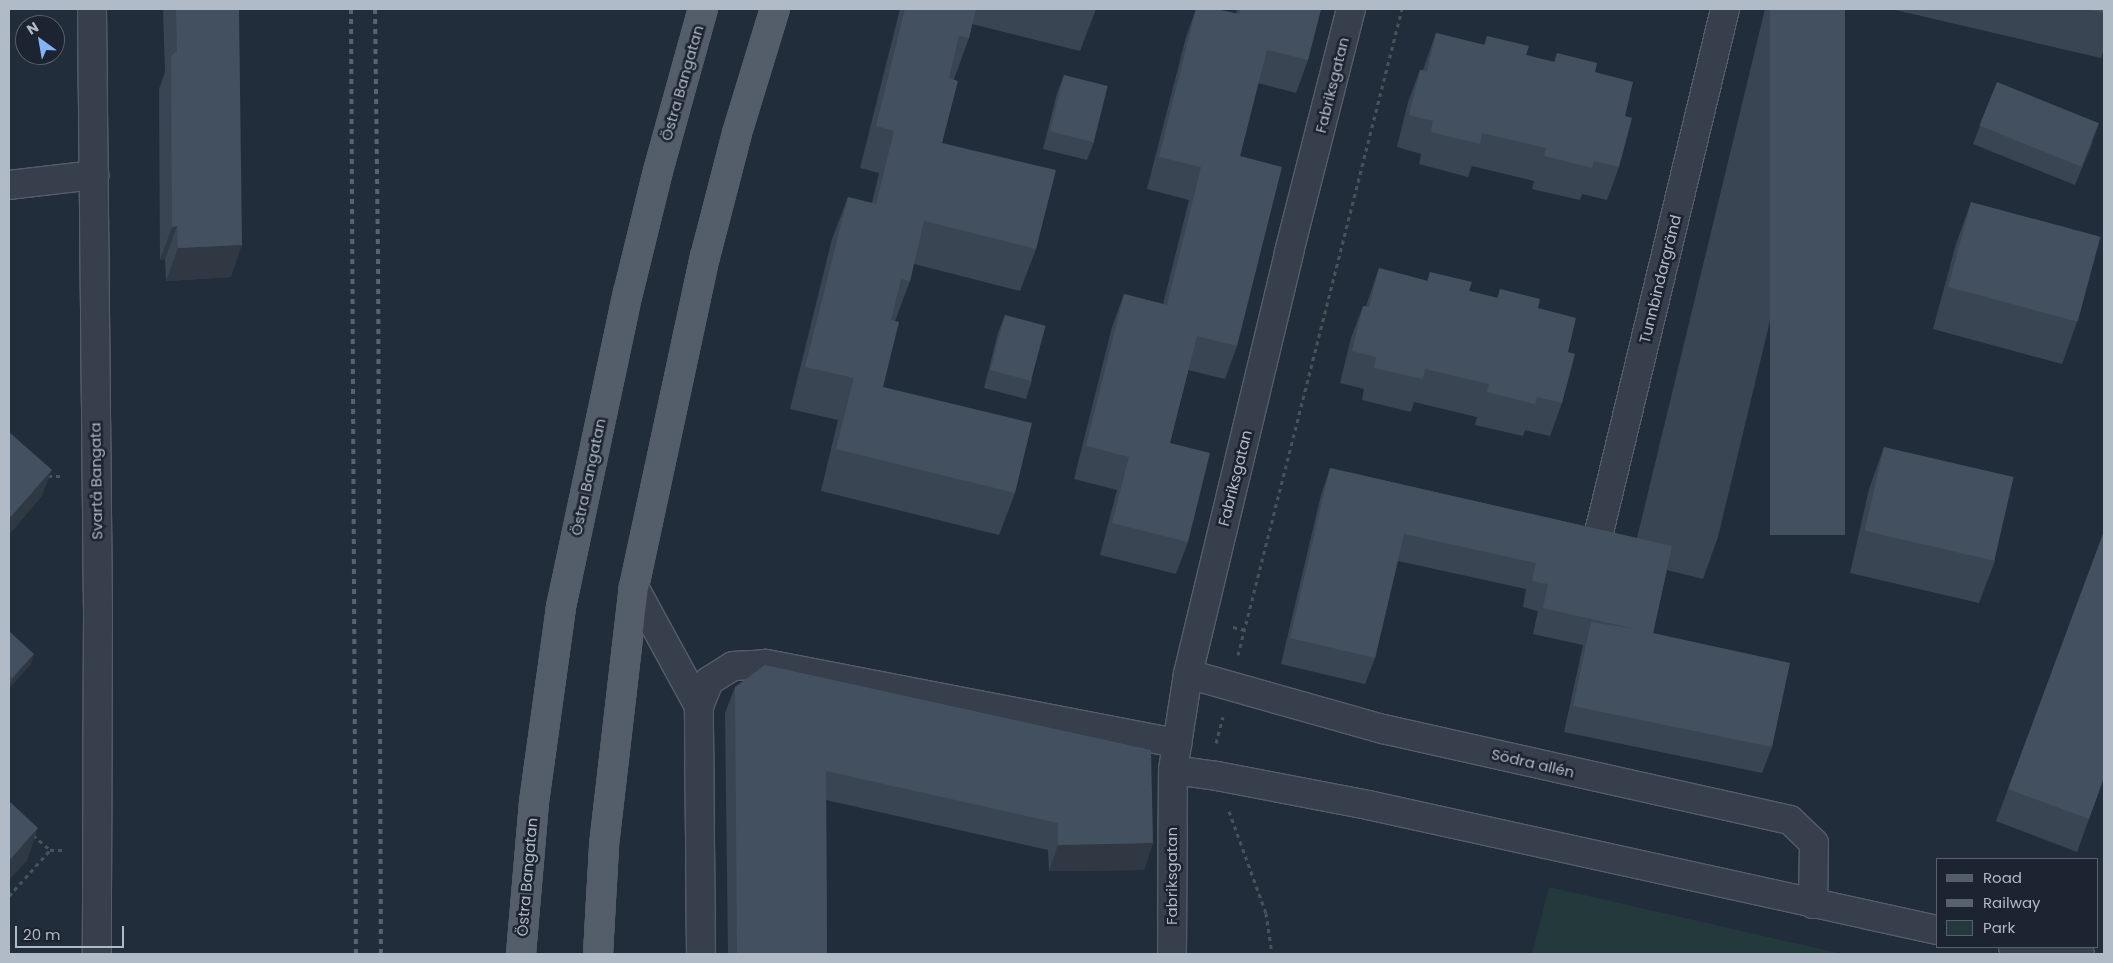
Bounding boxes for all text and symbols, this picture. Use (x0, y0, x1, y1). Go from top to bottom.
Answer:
north arrow (15, 15, 65, 65)
text: N (23, 17, 42, 39)
street label: Östra Bangatan (657, 23, 707, 143)
street label: Fabriksgatan (1311, 35, 1353, 135)
street label: Tunnbindargränd (1635, 213, 1685, 345)
street label: Östra Bangatan (567, 417, 609, 537)
street label: Svartå Bangata (86, 422, 106, 540)
street label: Fabriksgatan (1214, 428, 1256, 528)
street label: Södra allén (1490, 745, 1576, 781)
street label: Östra Bangatan (513, 817, 541, 937)
street label: Fabriksgatan (1163, 827, 1181, 925)
legend (1936, 858, 2098, 948)
text: Road (1983, 867, 2022, 888)
text: Railway (1983, 892, 2041, 913)
scale bar (18, 916, 126, 948)
text: Park (1983, 917, 2015, 938)
text: 20 m (23, 924, 61, 945)

